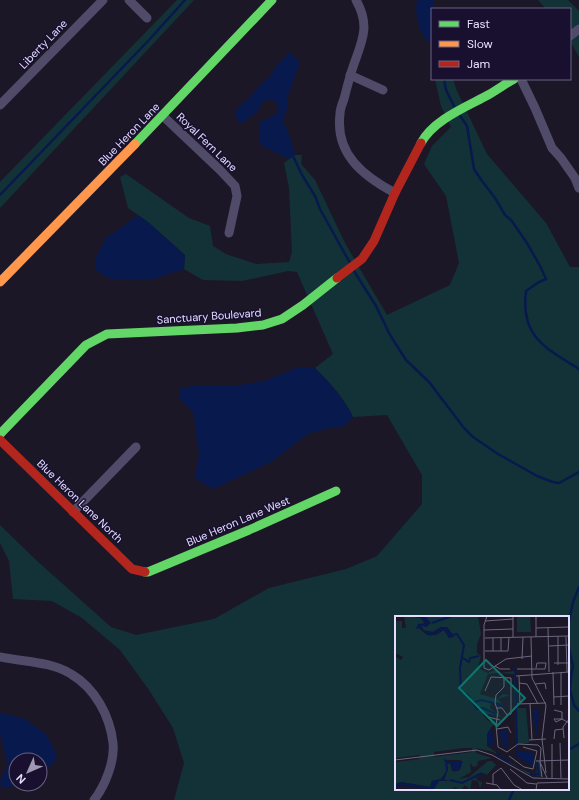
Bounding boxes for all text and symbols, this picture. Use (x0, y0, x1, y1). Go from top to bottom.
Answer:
legend (431, 8, 571, 80)
street label: Liberty Lane (16, 16, 70, 72)
text: Fast (467, 16, 490, 32)
text: Slow (467, 36, 493, 52)
text: Jam (467, 56, 490, 72)
street label: Blue Heron Lane (95, 100, 163, 168)
street label: Royal Fern Lane (174, 110, 240, 174)
street label: Sanctuary Boulevard (156, 305, 262, 327)
street label: Blue Heron Lane North (34, 456, 126, 546)
street label: Blue Heron Lane West (184, 493, 292, 549)
inset map (395, 616, 569, 790)
north arrow (8, 752, 48, 792)
text: N (13, 771, 29, 787)

